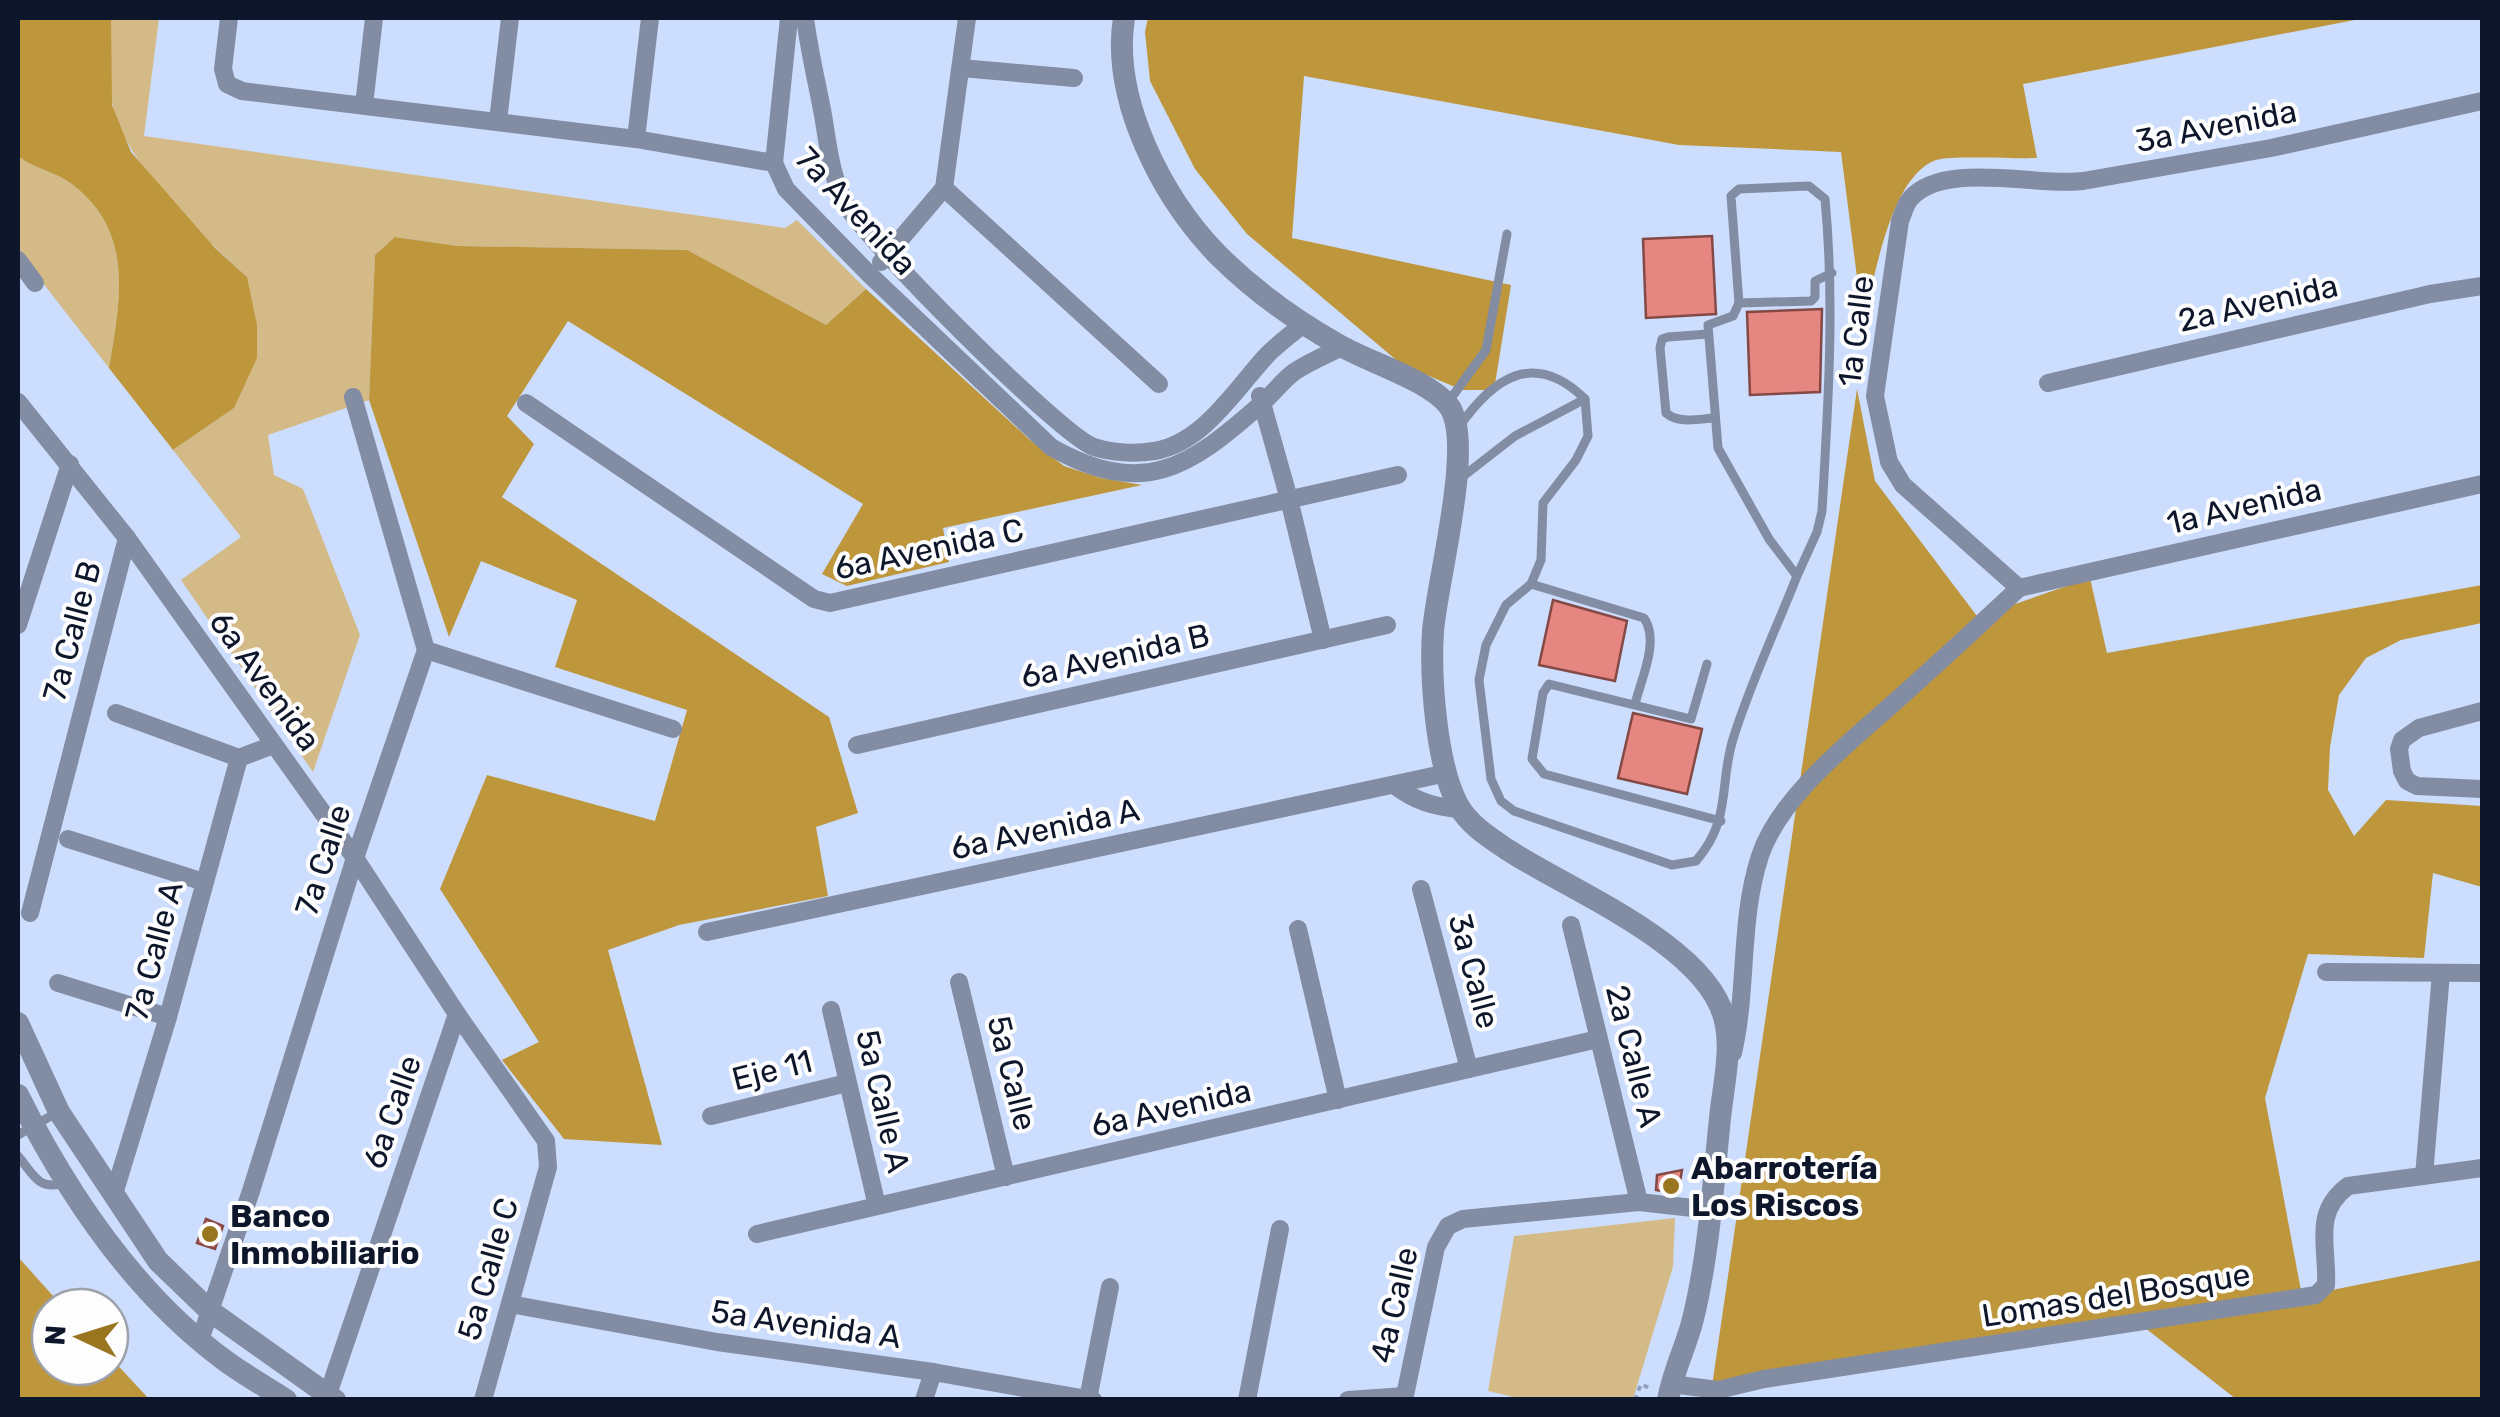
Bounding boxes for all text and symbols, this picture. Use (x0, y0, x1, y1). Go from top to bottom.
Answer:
street label: 3a Avenida (2132, 92, 2300, 160)
street label: 7a Avenida (787, 139, 925, 283)
street label: 2a Avenida (2174, 266, 2342, 340)
street label: 1a Calle (1830, 273, 1882, 389)
street label: 1a Avenida (2163, 470, 2325, 542)
street label: 6a Avenida C (831, 510, 1027, 588)
street label: 7a Calle B (35, 557, 109, 705)
street label: 6a Avenida (202, 604, 328, 758)
street label: 6a Avenida B (1017, 616, 1213, 696)
street label: 6a Avenida A (947, 790, 1143, 868)
street label: 7a Calle (287, 800, 359, 920)
street label: 7a Calle A (117, 877, 191, 1025)
street label: 3a Calle (1440, 909, 1508, 1033)
street label: 2a Calle A (1598, 981, 1670, 1131)
street label: 5a Calle (979, 1012, 1045, 1134)
street label: 5a Calle A (848, 1026, 918, 1176)
street label: Eje 11 (728, 1042, 816, 1098)
street label: 6a Calle (355, 1050, 429, 1174)
street label: 6a Avenida (1087, 1071, 1255, 1145)
place label: Abarrotería Los Riscos (1691, 1149, 1878, 1224)
marker: Abarrotería Los Riscos (1660, 1175, 1682, 1197)
street label: 5a Calle C (450, 1194, 526, 1344)
place label: Banco Inmobiliario (230, 1197, 420, 1272)
marker: Banco Inmobiliario (199, 1223, 221, 1245)
street label: 4a Calle (1362, 1243, 1426, 1367)
street label: Lomas del Bosque (1979, 1255, 2253, 1335)
north arrow (30, 1287, 130, 1387)
street label: 5a Avenida A (709, 1292, 903, 1356)
text: N (38, 1324, 73, 1346)

